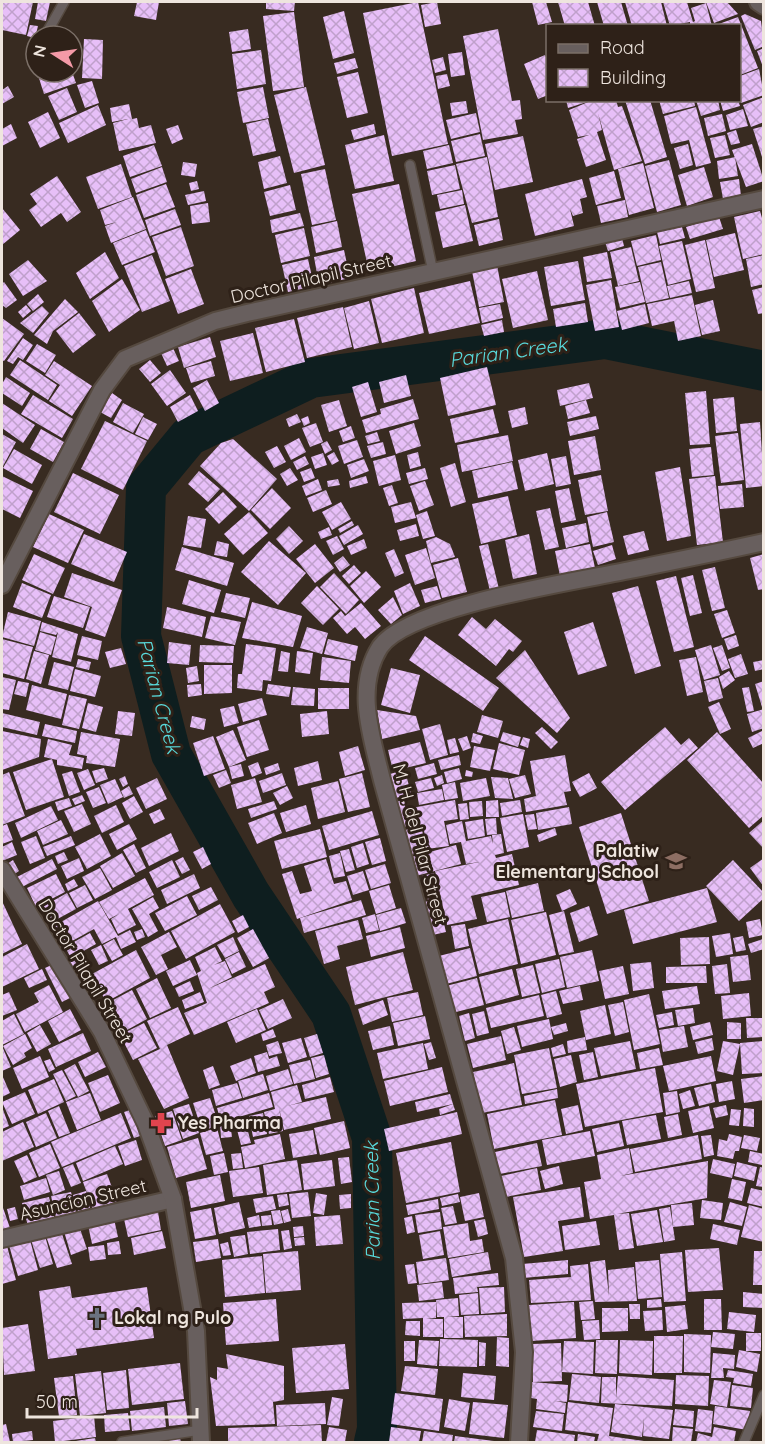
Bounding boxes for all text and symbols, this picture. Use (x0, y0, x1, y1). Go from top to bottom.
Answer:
north arrow (24, 24, 84, 84)
legend (546, 24, 741, 102)
text: Road (600, 36, 645, 59)
text: N (28, 43, 50, 59)
text: Building (600, 66, 666, 89)
street label: Doctor Pilapil Street (228, 249, 394, 308)
water label: Parian Creek (447, 331, 571, 372)
water label: Parian Creek (132, 635, 188, 759)
street label: M. H. del Pilar Street (388, 761, 453, 927)
place label: Palatiw Elementary School (495, 839, 659, 883)
school or university icon: Palatiw Elementary School (664, 849, 688, 873)
street label: Doctor Pilapil Street (33, 894, 138, 1047)
pharmacy icon: Yes Pharma (149, 1111, 173, 1135)
place label: Yes Pharma (178, 1111, 281, 1134)
water label: Parian Creek (358, 1139, 385, 1261)
street label: Asuncion Street (17, 1174, 148, 1225)
church icon: Lokal ng Pulo (85, 1306, 109, 1330)
place label: Lokal ng Pulo (114, 1306, 231, 1329)
scale bar (27, 1381, 196, 1419)
text: 50 m (36, 1390, 78, 1413)

